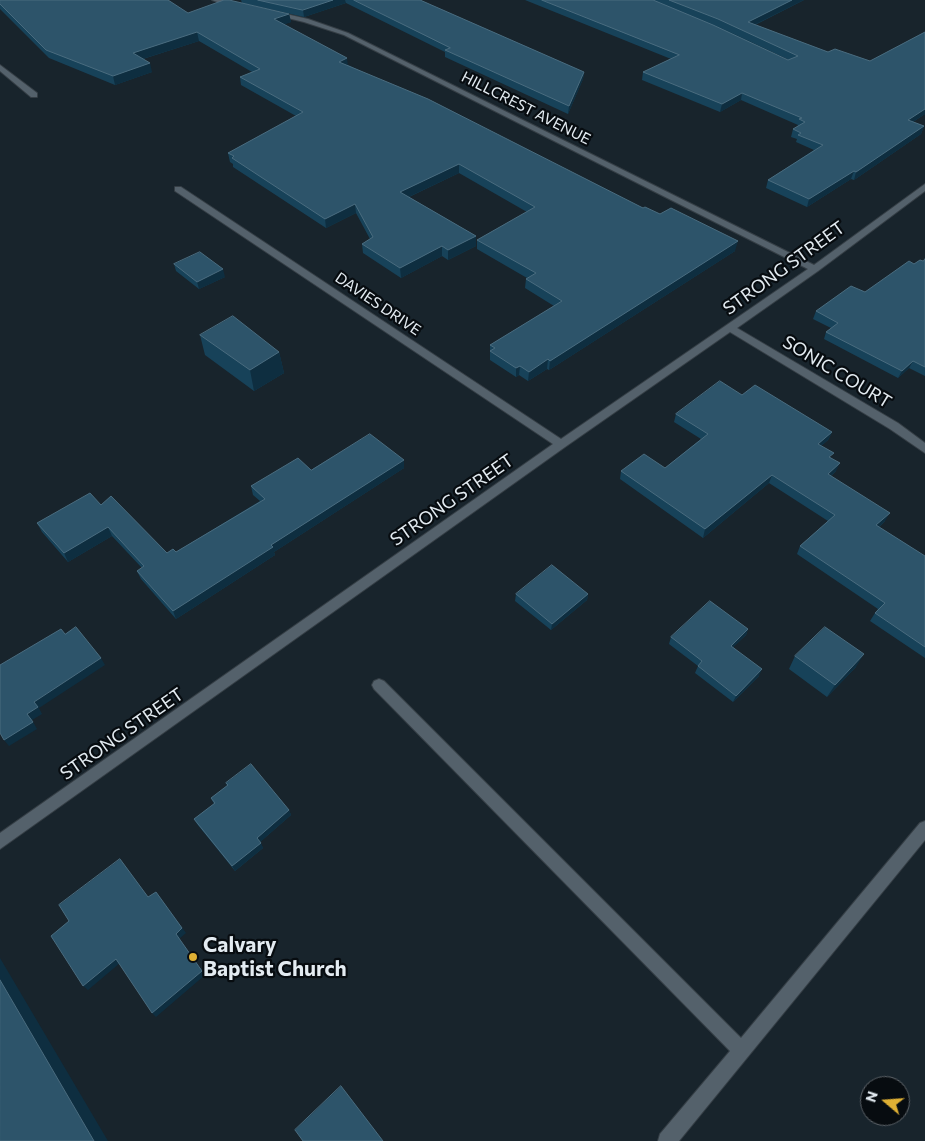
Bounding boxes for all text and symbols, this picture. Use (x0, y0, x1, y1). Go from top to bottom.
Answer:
street label: HILLCREST AVENUE (459, 68, 593, 148)
street label: STRONG STREET (719, 217, 849, 319)
street label: DAVIES DRIVE (332, 269, 424, 339)
street label: SONIC COURT (779, 331, 895, 413)
street label: STRONG STREET (386, 449, 518, 551)
street label: STRONG STREET (56, 683, 188, 785)
place label: Calvary Baptist Church (203, 932, 347, 982)
marker: Calvary Baptist Church (187, 951, 199, 963)
north arrow (860, 1076, 910, 1126)
text: N (862, 1089, 881, 1104)

